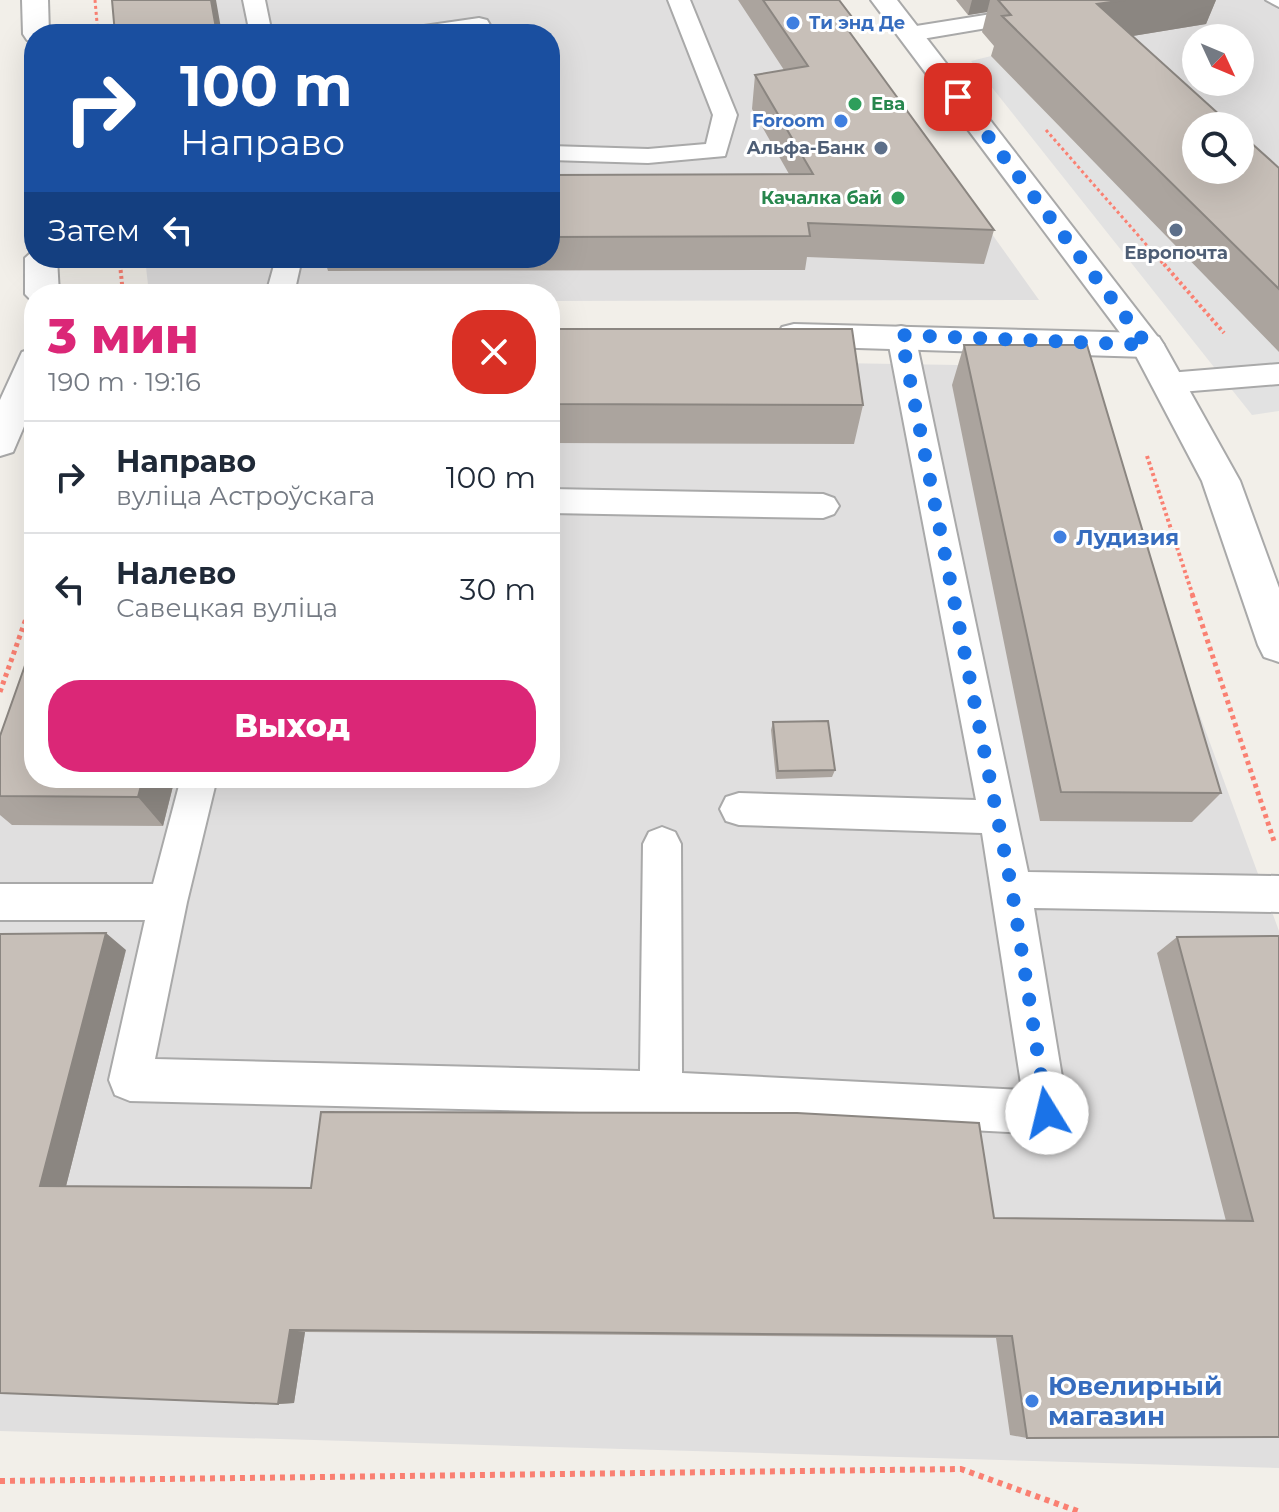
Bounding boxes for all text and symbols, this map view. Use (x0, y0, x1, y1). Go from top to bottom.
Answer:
place label: Ти энд Де (809, 12, 905, 34)
marker: Ти энд Де (784, 14, 802, 32)
north arrow (1182, 24, 1254, 96)
map controls (1182, 24, 1254, 184)
text: 100 m (180, 52, 353, 120)
icon: right (48, 56, 152, 160)
pin (924, 63, 992, 131)
icon: arrive (936, 75, 980, 119)
place label: Ева (871, 93, 905, 115)
marker: Ева (846, 95, 864, 113)
place label: Foroom (752, 110, 825, 132)
marker: Foroom (832, 112, 850, 130)
button: search (1182, 112, 1254, 184)
text: Направо (180, 120, 345, 164)
place label: Альфа-Банк (747, 137, 865, 159)
marker: Альфа-Банк (872, 139, 890, 157)
place label: Качалка бай (761, 187, 882, 209)
marker: Качалка бай (889, 189, 907, 207)
icon: left (156, 208, 200, 252)
text: Затем (48, 212, 140, 249)
marker: Европочта (1167, 221, 1185, 239)
place label: Европочта (1124, 242, 1228, 264)
text: 3 мин (48, 307, 199, 365)
button: close (452, 310, 536, 394)
text: 190 m · 19:16 (48, 366, 201, 398)
text: Направо (116, 443, 256, 480)
icon: right (48, 455, 92, 499)
text: 100 m (446, 459, 536, 496)
text: вуліца Астроўскага (116, 480, 375, 512)
place label: Лудизия (1076, 524, 1179, 551)
marker: Лудизия (1051, 528, 1069, 546)
text: Налево (116, 555, 236, 592)
icon: left (48, 567, 92, 611)
text: 30 m (460, 571, 536, 608)
text: Савецкая вуліца (116, 592, 338, 624)
button: Выход (48, 680, 536, 772)
position arrow (1005, 1071, 1089, 1155)
place label: Ювелирный магазин (1048, 1370, 1222, 1432)
marker: Ювелирный магазин (1023, 1392, 1041, 1410)

